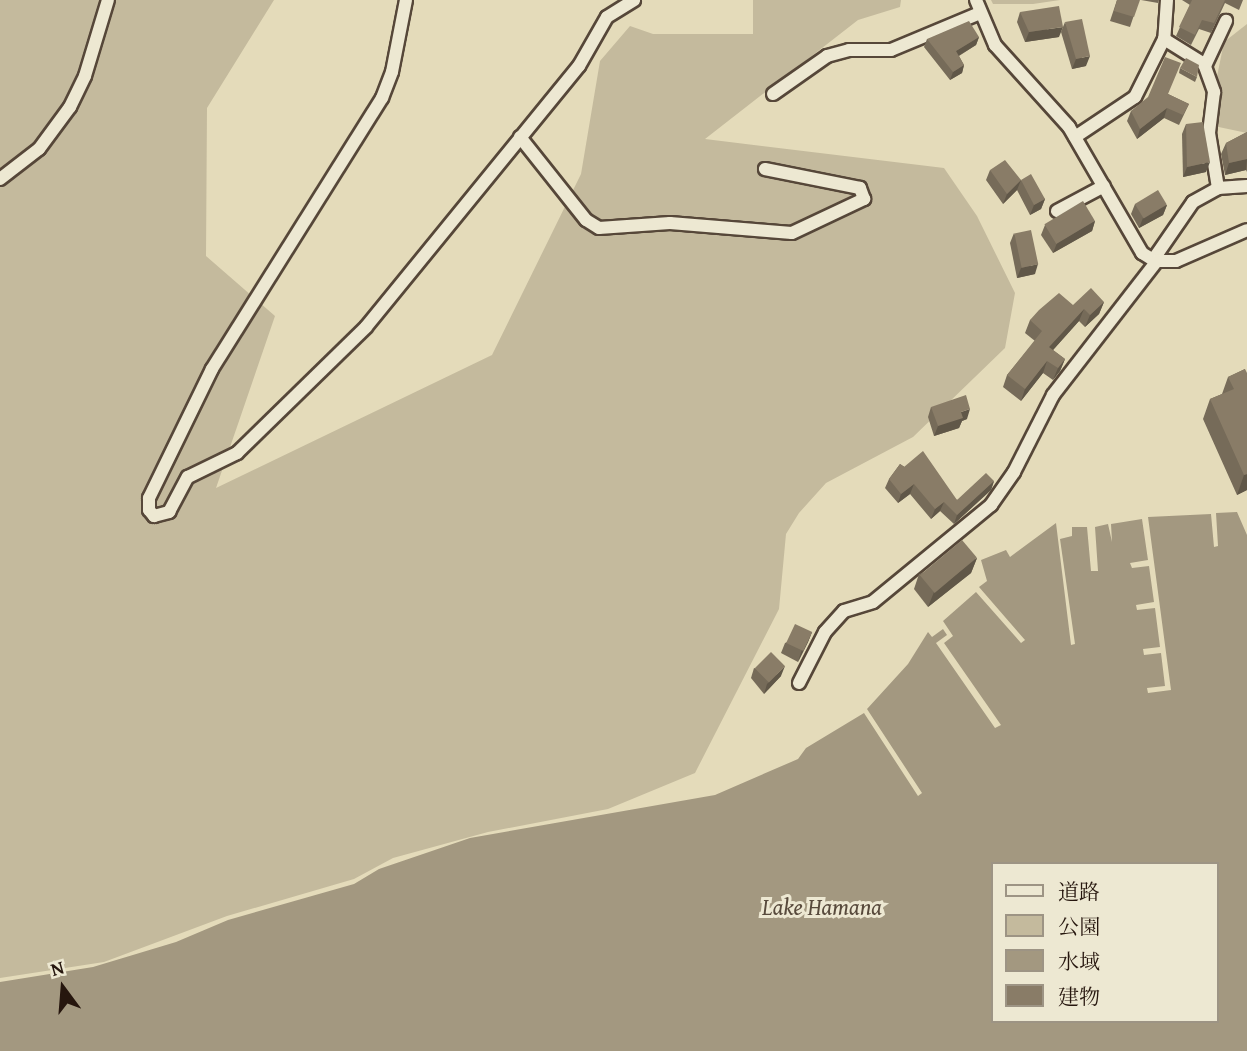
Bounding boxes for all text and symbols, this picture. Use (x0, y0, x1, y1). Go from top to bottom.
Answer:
legend (992, 862, 1219, 1023)
text: 道路 (1058, 876, 1100, 907)
water label: Lake Hamana (762, 893, 882, 921)
text: 公園 (1058, 911, 1100, 942)
text: 水域 (1058, 946, 1100, 977)
north arrow (28, 953, 98, 1023)
text: N (47, 953, 67, 983)
text: 建物 (1058, 981, 1100, 1012)

